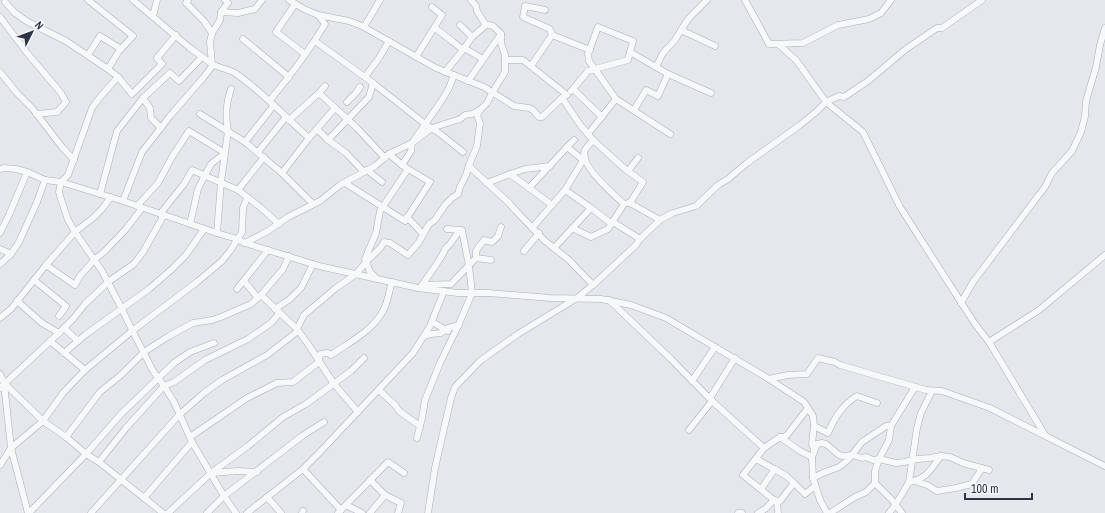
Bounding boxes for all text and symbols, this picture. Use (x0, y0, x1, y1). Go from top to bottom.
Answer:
north arrow (12, 12, 52, 52)
text: N (32, 18, 47, 32)
scale bar (965, 475, 1032, 501)
text: 100 m (971, 481, 998, 497)

